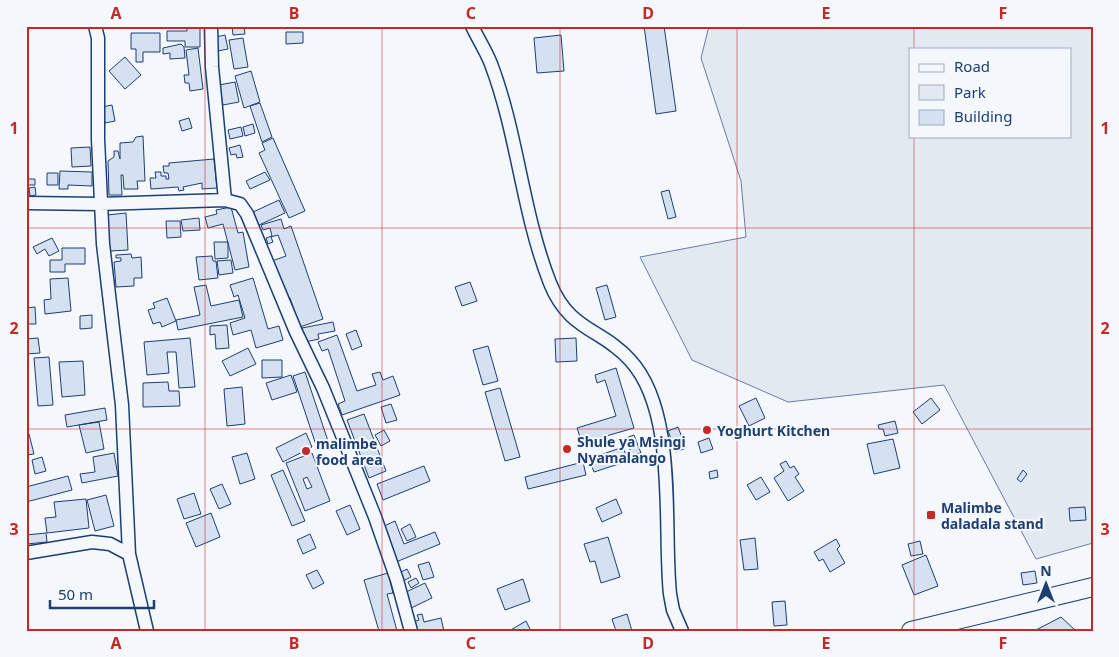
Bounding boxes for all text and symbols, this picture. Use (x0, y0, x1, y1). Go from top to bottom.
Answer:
text: A (110, 2, 122, 24)
text: B (289, 2, 299, 24)
text: C (466, 2, 476, 24)
text: D (642, 2, 654, 24)
text: E (822, 2, 831, 24)
text: F (999, 2, 1007, 24)
legend (909, 48, 1072, 138)
text: Road (954, 56, 990, 76)
text: Park (954, 82, 986, 102)
text: Building (954, 106, 1012, 126)
text: 1 (9, 117, 19, 139)
text: 1 (1100, 117, 1110, 139)
text: 2 (9, 317, 19, 339)
text: 2 (1100, 317, 1110, 339)
place label: Yoghurt Kitchen (717, 421, 830, 440)
marker: Yoghurt Kitchen (701, 424, 713, 436)
place label: Shule ya Msingi Nyamalango (577, 432, 686, 467)
place label: malimbe food area (316, 434, 383, 469)
marker: Shule ya Msingi Nyamalango (561, 443, 573, 455)
marker: malimbe food area (300, 445, 312, 457)
place label: Malimbe daladala stand (941, 498, 1044, 533)
marker: Malimbe daladala stand (925, 509, 937, 521)
text: 3 (9, 518, 19, 540)
text: 3 (1100, 518, 1110, 540)
north arrow (1022, 560, 1072, 610)
text: N (1040, 561, 1052, 580)
scale bar (50, 577, 154, 609)
text: 50 m (58, 584, 93, 604)
text: A (110, 632, 122, 654)
text: B (289, 632, 299, 654)
text: C (466, 632, 476, 654)
text: D (642, 632, 654, 654)
text: E (822, 632, 831, 654)
text: F (999, 632, 1007, 654)

